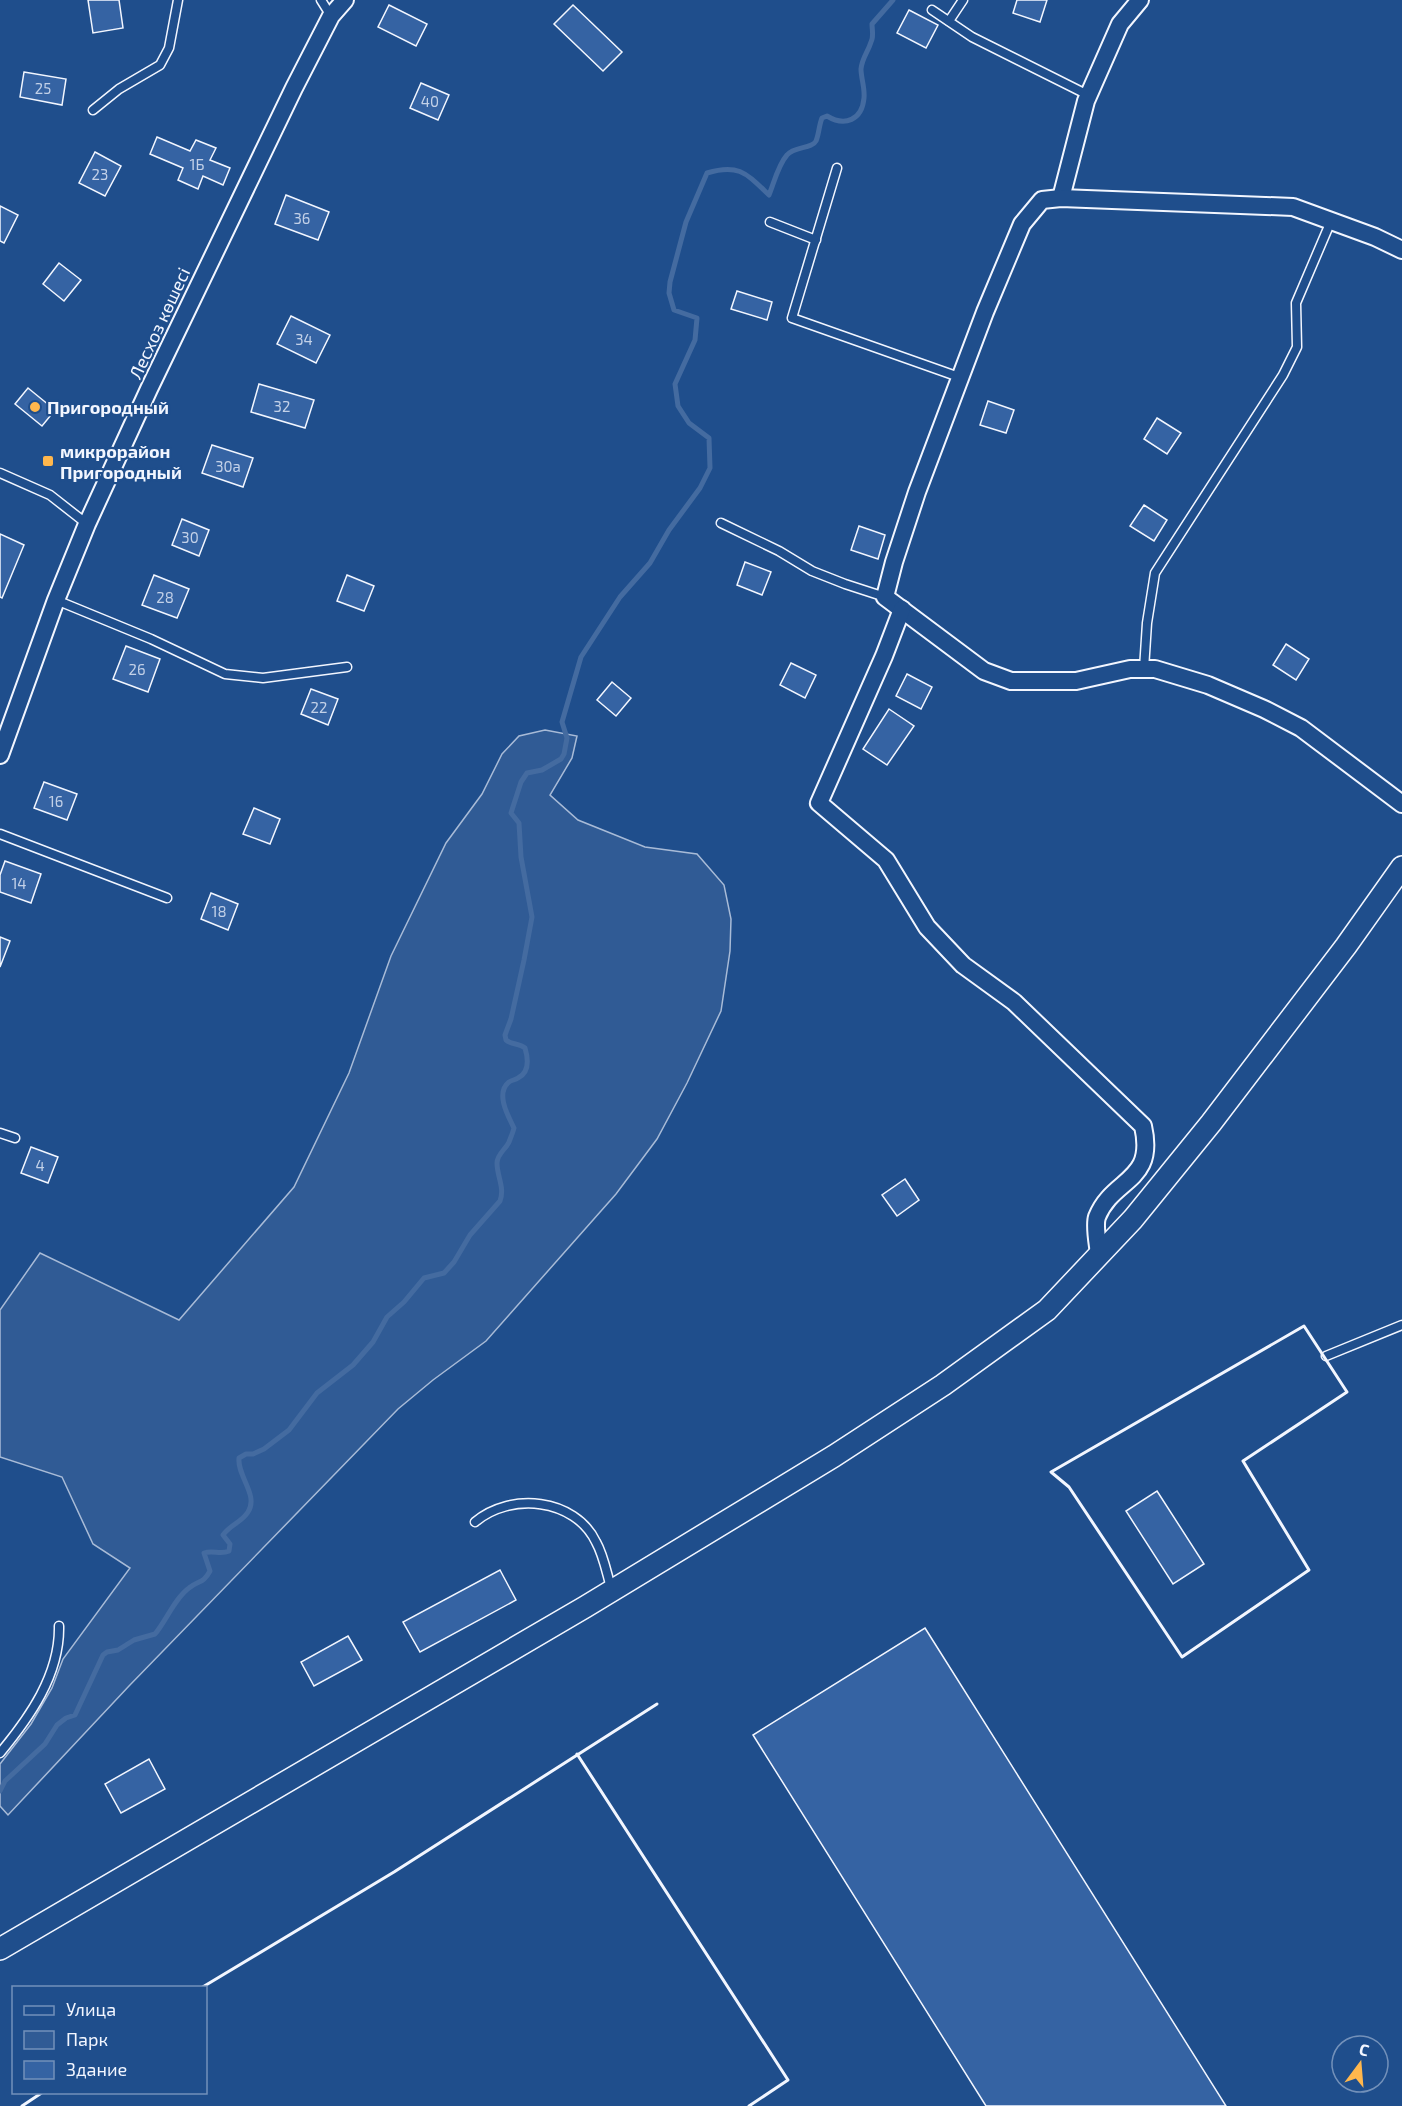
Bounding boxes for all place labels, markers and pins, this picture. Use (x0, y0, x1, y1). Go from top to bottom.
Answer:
place label: Пригородный (47, 396, 169, 418)
marker: Пригородный (28, 400, 42, 414)
place label: микрорайон Пригородный (60, 440, 182, 483)
marker: микрорайон Пригородный (41, 454, 55, 468)

